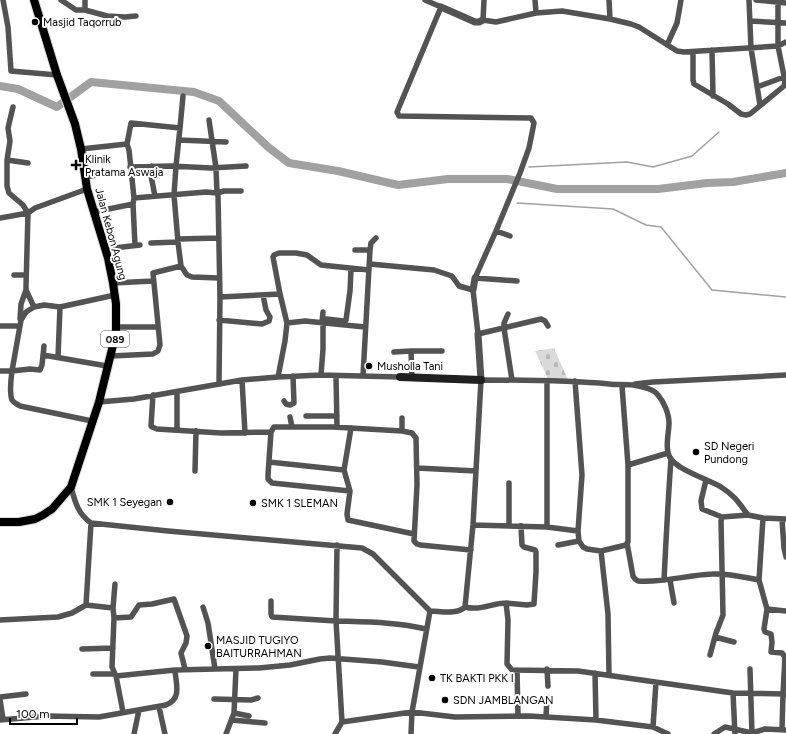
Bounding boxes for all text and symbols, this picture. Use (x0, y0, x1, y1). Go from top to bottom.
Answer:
place label: Masjid Taqorrub (43, 16, 121, 29)
marker: Masjid Taqorrub (30, 17, 40, 27)
place label: Klinik Pratama Aswaja (85, 153, 163, 179)
marker: Klinik Pratama Aswaja (70, 159, 82, 171)
street label: Jalan Kebon Agung (92, 186, 130, 282)
road number: 089 (101, 331, 129, 347)
place label: Musholla Tani (377, 360, 443, 373)
marker: Musholla Tani (364, 361, 374, 371)
place label: SD Negeri Pundong (704, 440, 754, 466)
marker: SD Negeri Pundong (691, 447, 701, 457)
place label: SMK 1 Seyegan (87, 496, 162, 509)
marker: SMK 1 Seyegan (165, 497, 175, 507)
place label: SMK 1 SLEMAN (261, 497, 338, 510)
marker: SMK 1 SLEMAN (248, 498, 258, 508)
place label: MASJID TUGIYO BAITURRAHMAN (216, 634, 302, 660)
marker: MASJID TUGIYO BAITURRAHMAN (203, 641, 213, 651)
place label: TK BAKTI PKK I (440, 672, 514, 685)
marker: TK BAKTI PKK I (427, 673, 437, 683)
place label: SDN JAMBLANGAN (453, 694, 554, 707)
marker: SDN JAMBLANGAN (440, 695, 450, 705)
scale bar (10, 700, 77, 726)
text: 100 m (16, 707, 50, 721)

